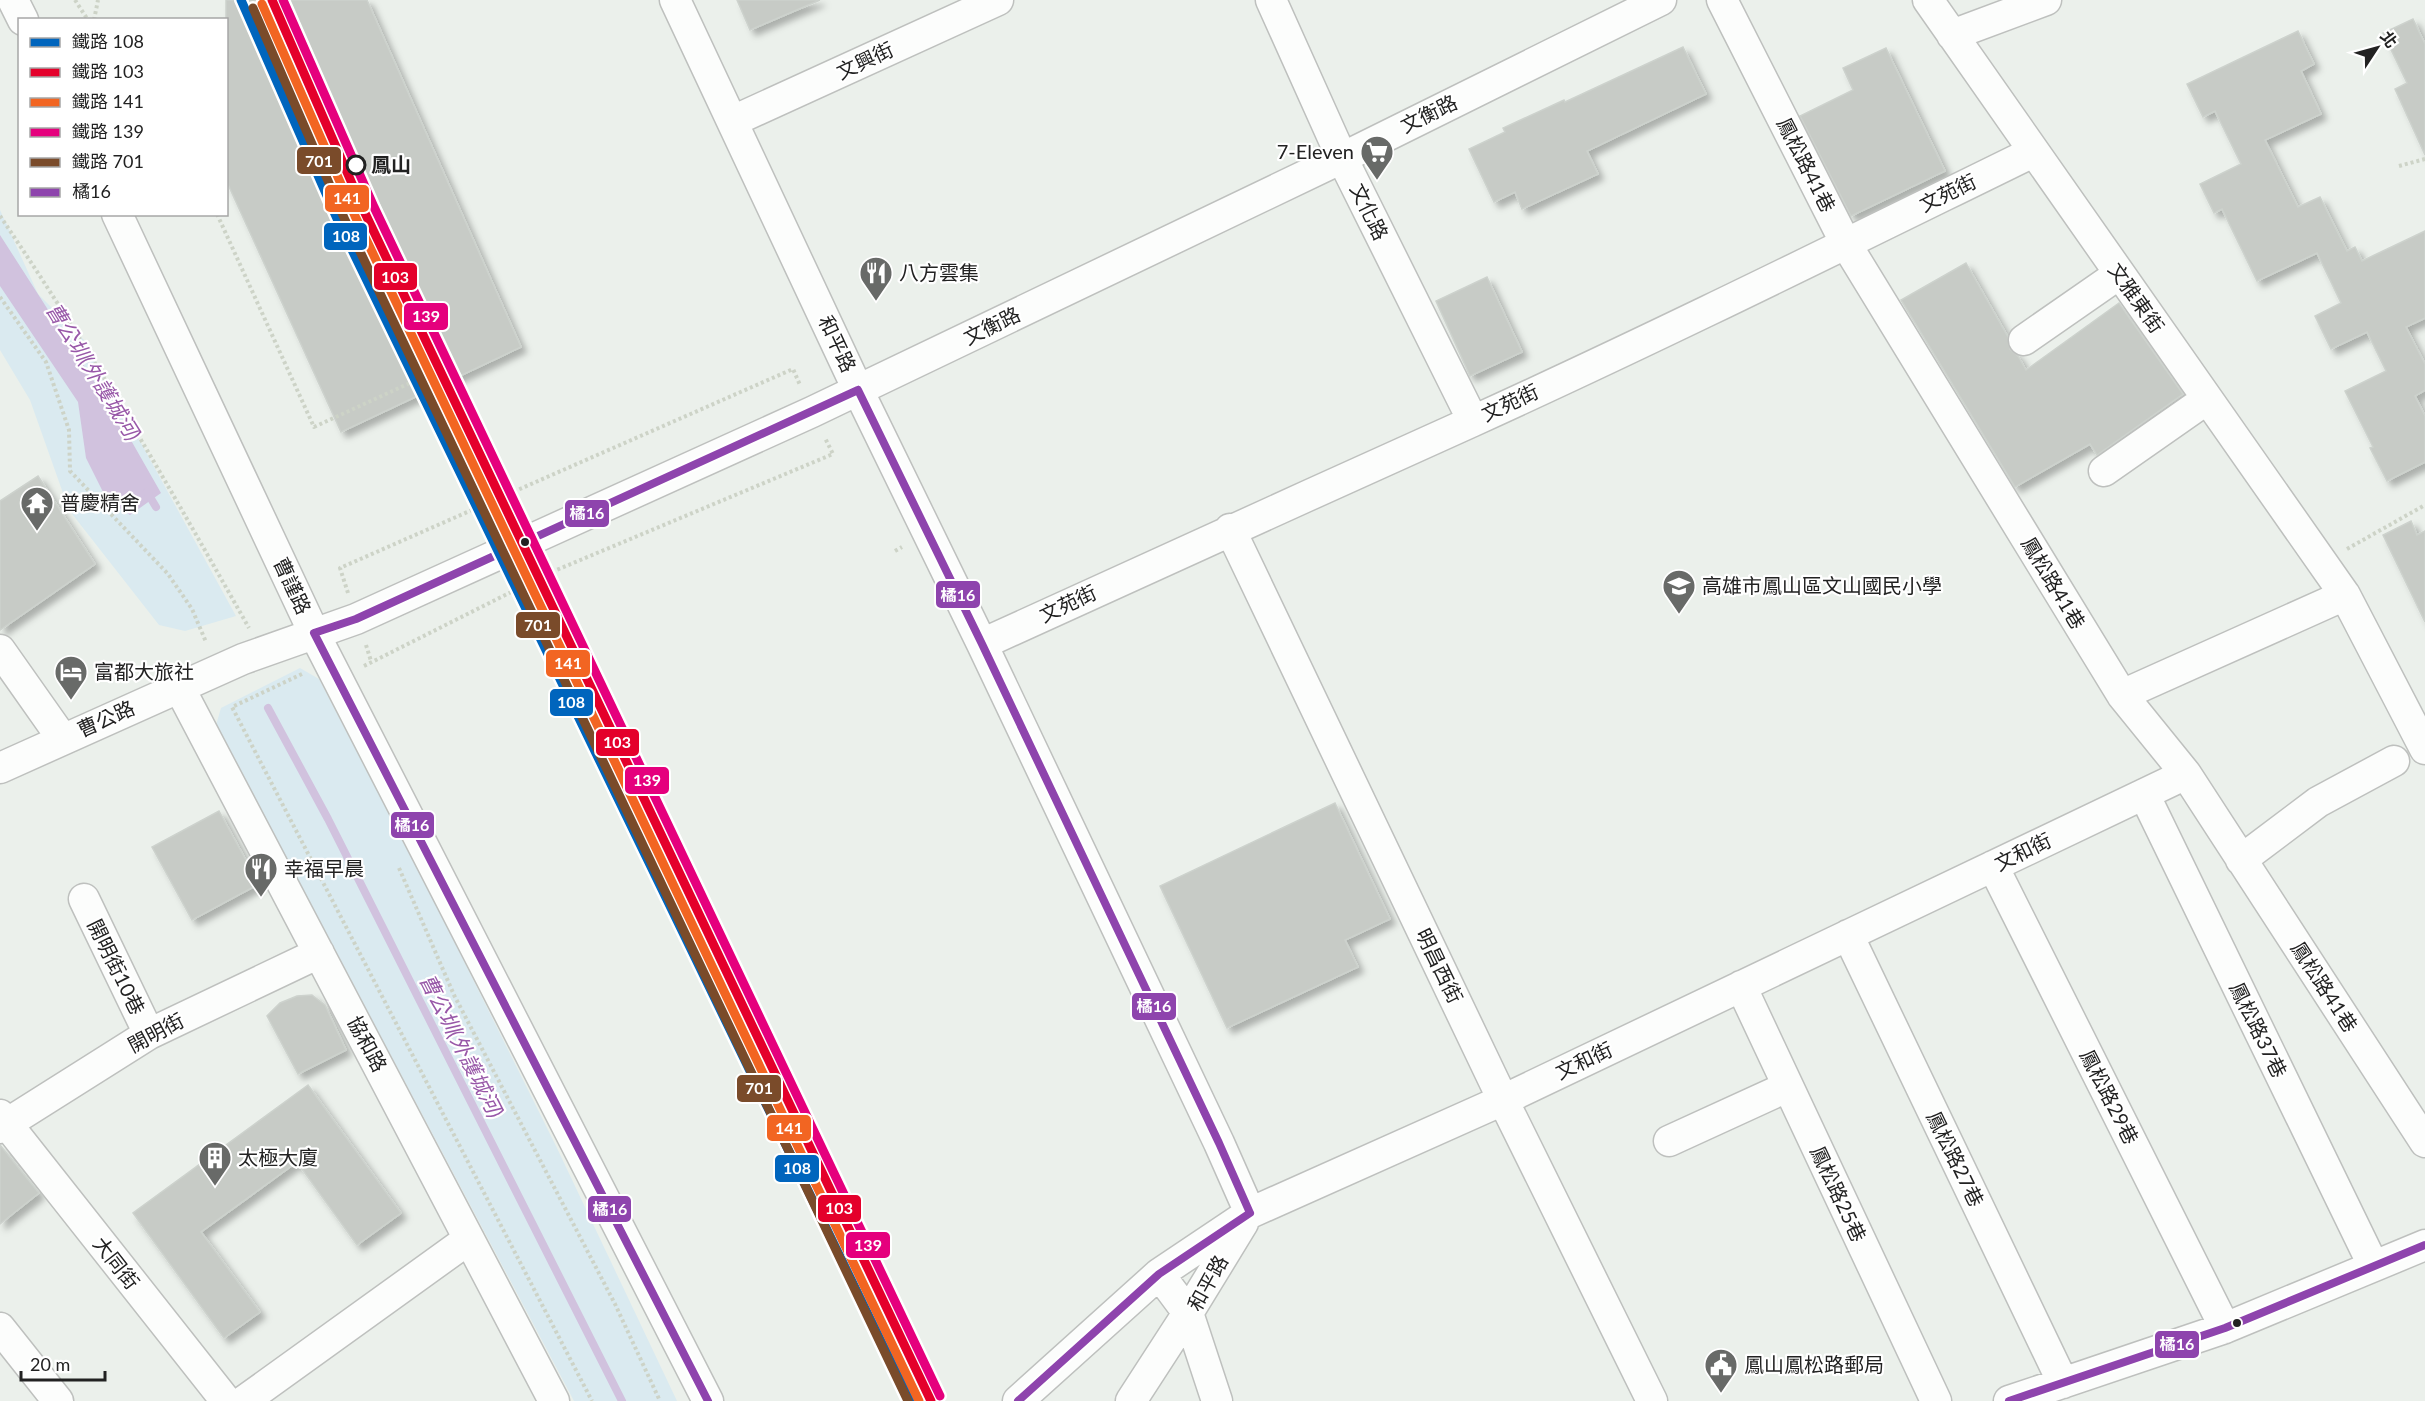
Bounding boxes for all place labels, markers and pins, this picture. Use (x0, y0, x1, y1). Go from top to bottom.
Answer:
supermarket icon: 7-Eleven (1359, 134, 1395, 181)
place label: 7-Eleven (1277, 139, 1354, 163)
place label: 鳳山 (371, 152, 411, 176)
marker: 鳳山 (346, 155, 366, 175)
restaurant icon: 八方雲集 (858, 255, 894, 302)
place label: 八方雲集 (899, 260, 979, 284)
temple icon: 普慶精舍 (19, 485, 55, 532)
place label: 普慶精舍 (60, 490, 140, 514)
unlabelled marker (519, 536, 531, 548)
school or university icon: 高雄市鳳山區文山國民小學 (1661, 568, 1697, 615)
place label: 高雄市鳳山區文山國民小學 (1702, 573, 1942, 597)
hotel icon: 富都大旅社 (53, 654, 89, 701)
place label: 富都大旅社 (94, 659, 194, 683)
restaurant icon: 幸福早晨 (243, 851, 279, 898)
place label: 幸福早晨 (284, 856, 364, 880)
building icon: 太極大廈 (197, 1140, 233, 1187)
place label: 太極大廈 (238, 1145, 318, 1169)
unlabelled marker (2231, 1317, 2243, 1329)
public building icon: 鳳山鳳松路郵局 (1703, 1347, 1739, 1394)
place label: 鳳山鳳松路郵局 (1744, 1352, 1884, 1376)

